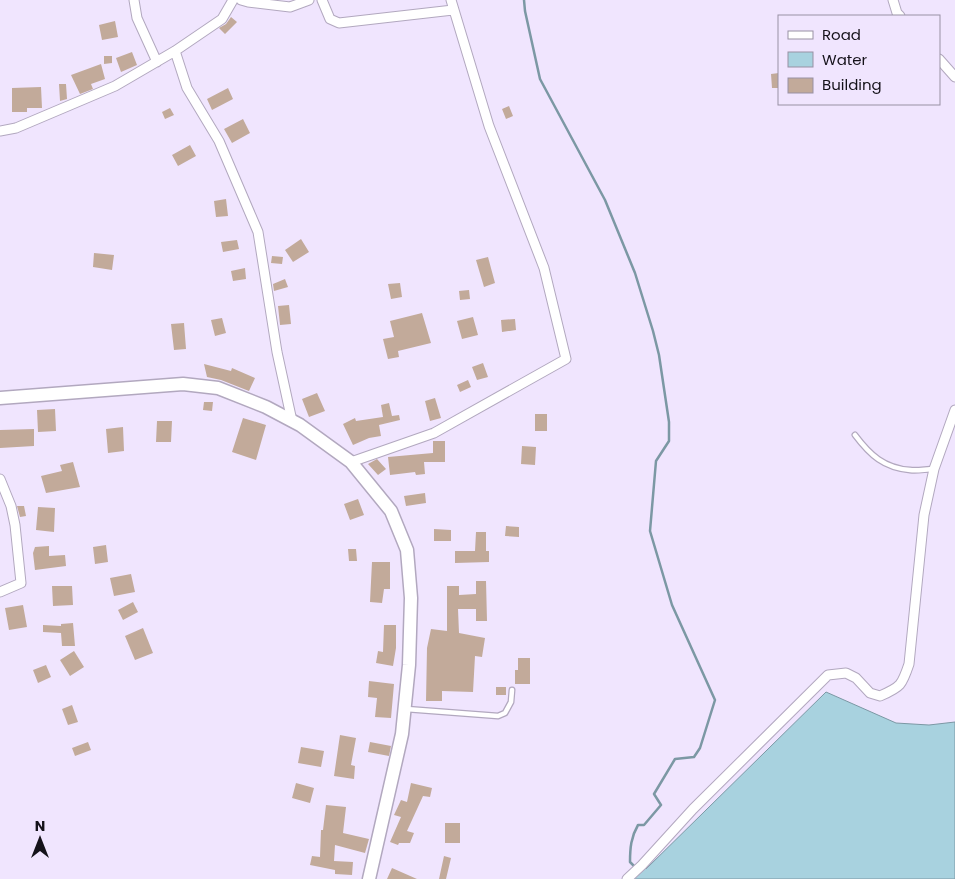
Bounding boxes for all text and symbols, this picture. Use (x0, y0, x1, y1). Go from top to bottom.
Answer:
legend (778, 15, 940, 105)
text: Road (822, 24, 861, 45)
text: Water (822, 49, 868, 70)
text: Building (822, 74, 882, 95)
north arrow (15, 814, 65, 864)
text: N (35, 816, 45, 836)

